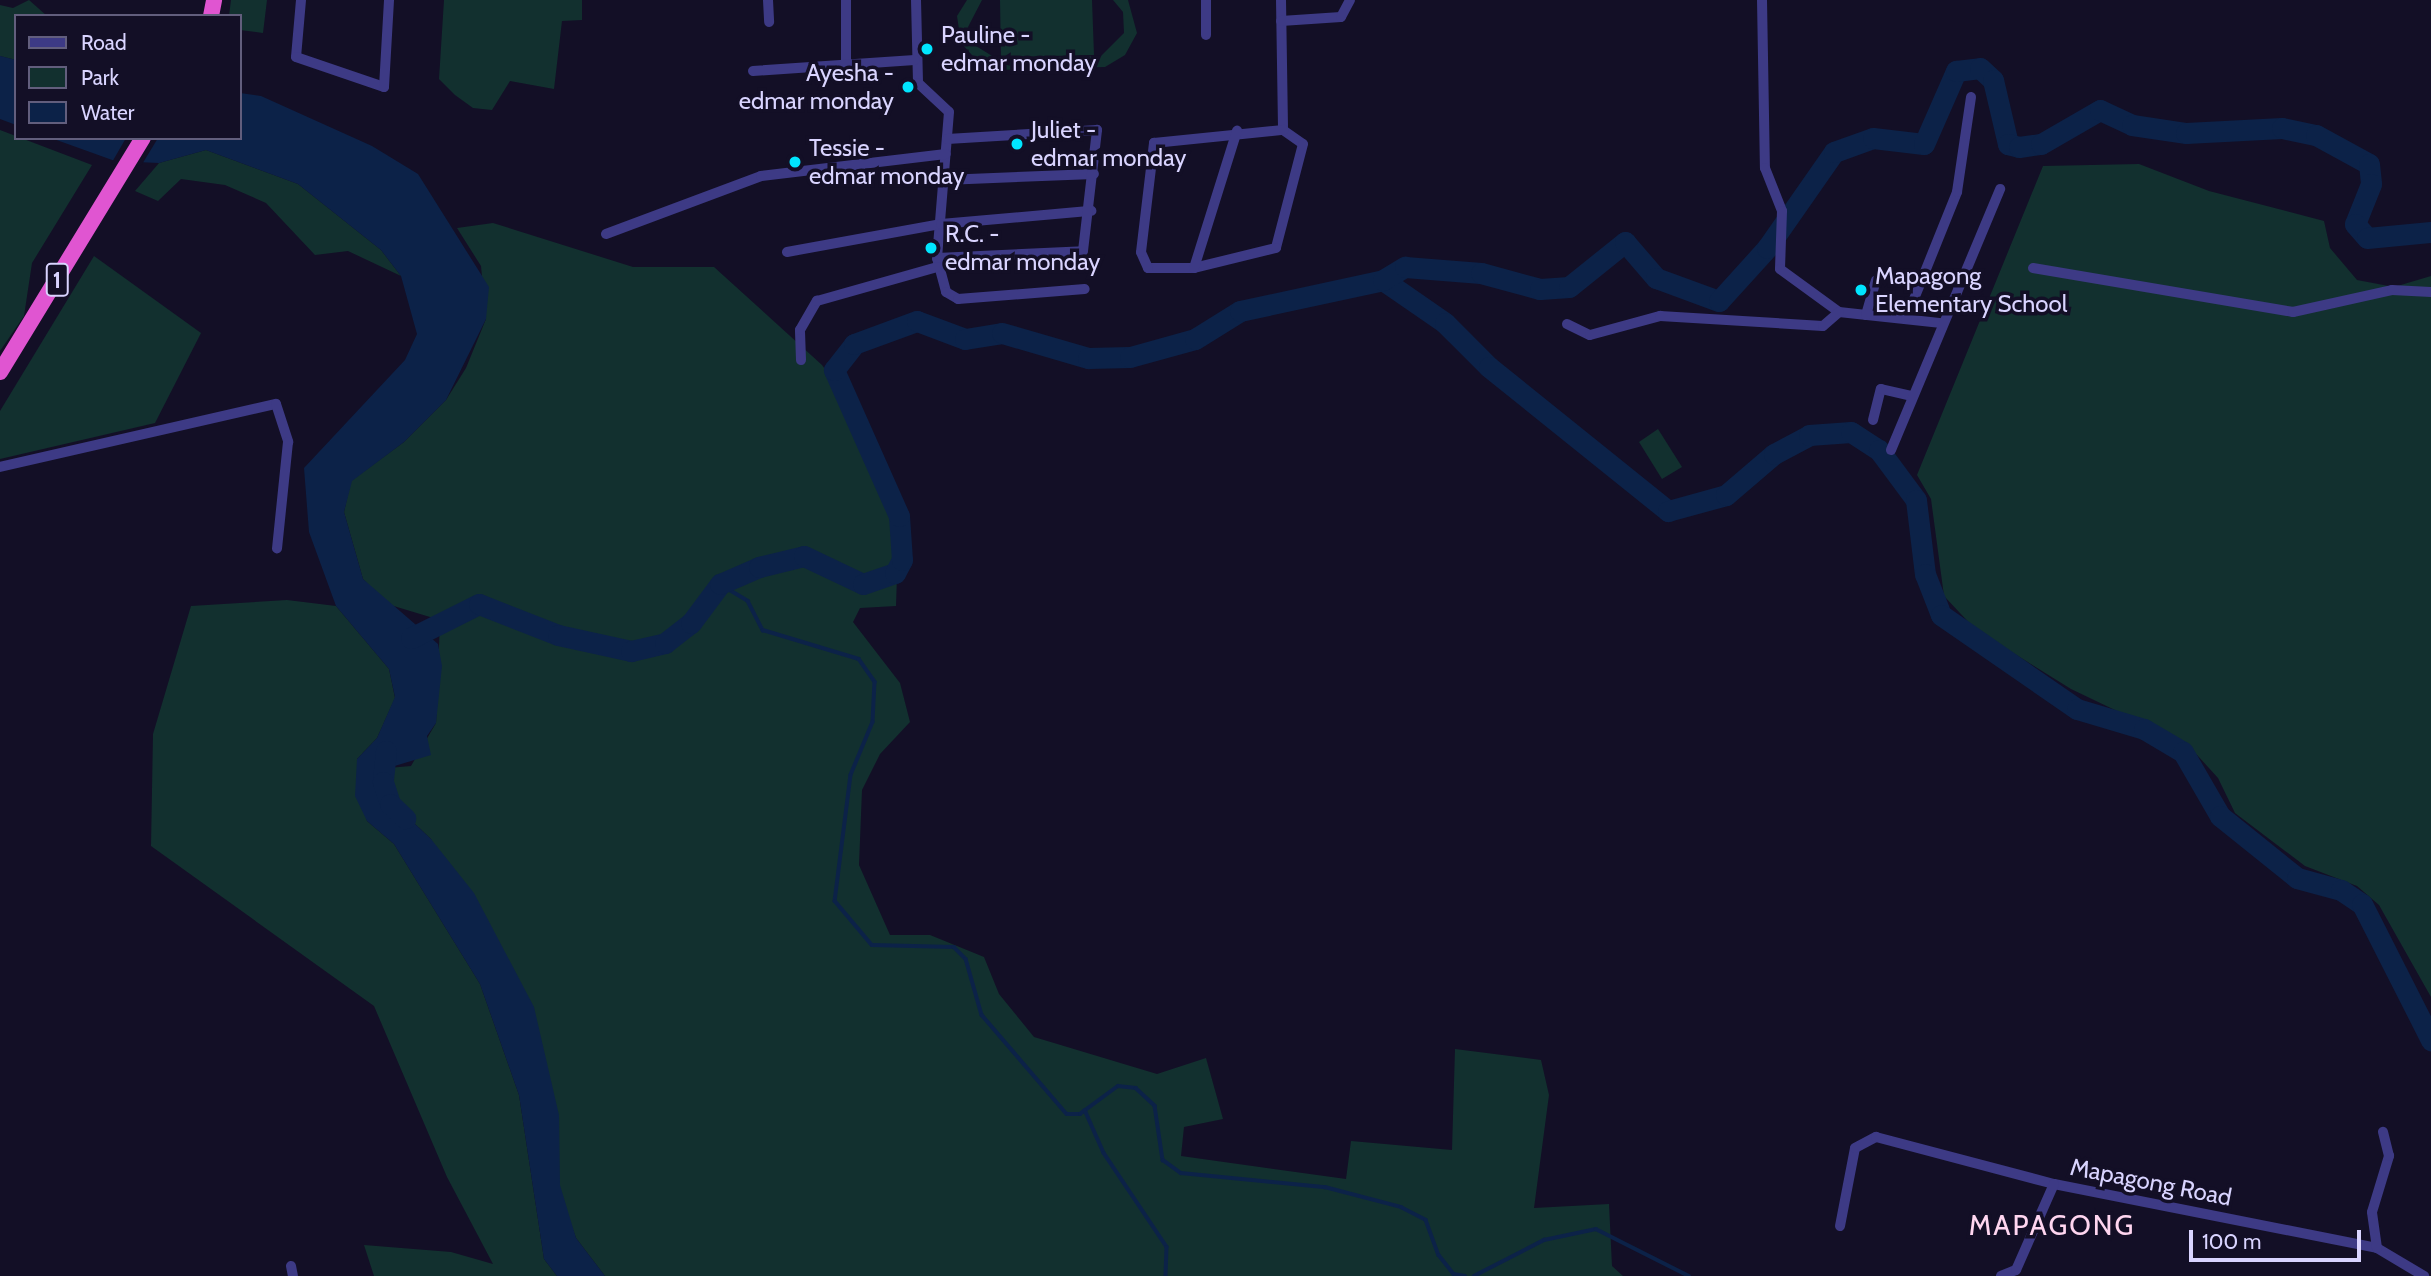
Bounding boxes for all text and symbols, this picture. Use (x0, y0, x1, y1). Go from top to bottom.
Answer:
legend (14, 14, 242, 140)
place label: Pauline - edmar monday (941, 21, 1096, 77)
text: Road (81, 30, 127, 55)
marker: Pauline - edmar monday (919, 41, 935, 57)
place label: Ayesha - edmar monday (739, 59, 894, 115)
text: Park (81, 65, 119, 90)
marker: Ayesha - edmar monday (900, 79, 916, 95)
text: Water (81, 100, 134, 125)
place label: Juliet - edmar monday (1031, 116, 1186, 172)
place label: Tessie - edmar monday (809, 134, 964, 190)
marker: Juliet - edmar monday (1009, 136, 1025, 152)
marker: Tessie - edmar monday (787, 154, 803, 170)
place label: R.C. - edmar monday (945, 220, 1100, 276)
marker: R.C. - edmar monday (923, 240, 939, 256)
road number: 1 (45, 260, 69, 300)
place label: Mapagong Elementary School (1875, 262, 2067, 318)
marker: Mapagong Elementary School (1853, 282, 1869, 298)
street label: Mapagong Road (2068, 1152, 2234, 1212)
district label: MAPAGONG (1970, 1208, 2134, 1242)
scale bar (2193, 1216, 2364, 1260)
text: 100 m (2202, 1229, 2261, 1254)

